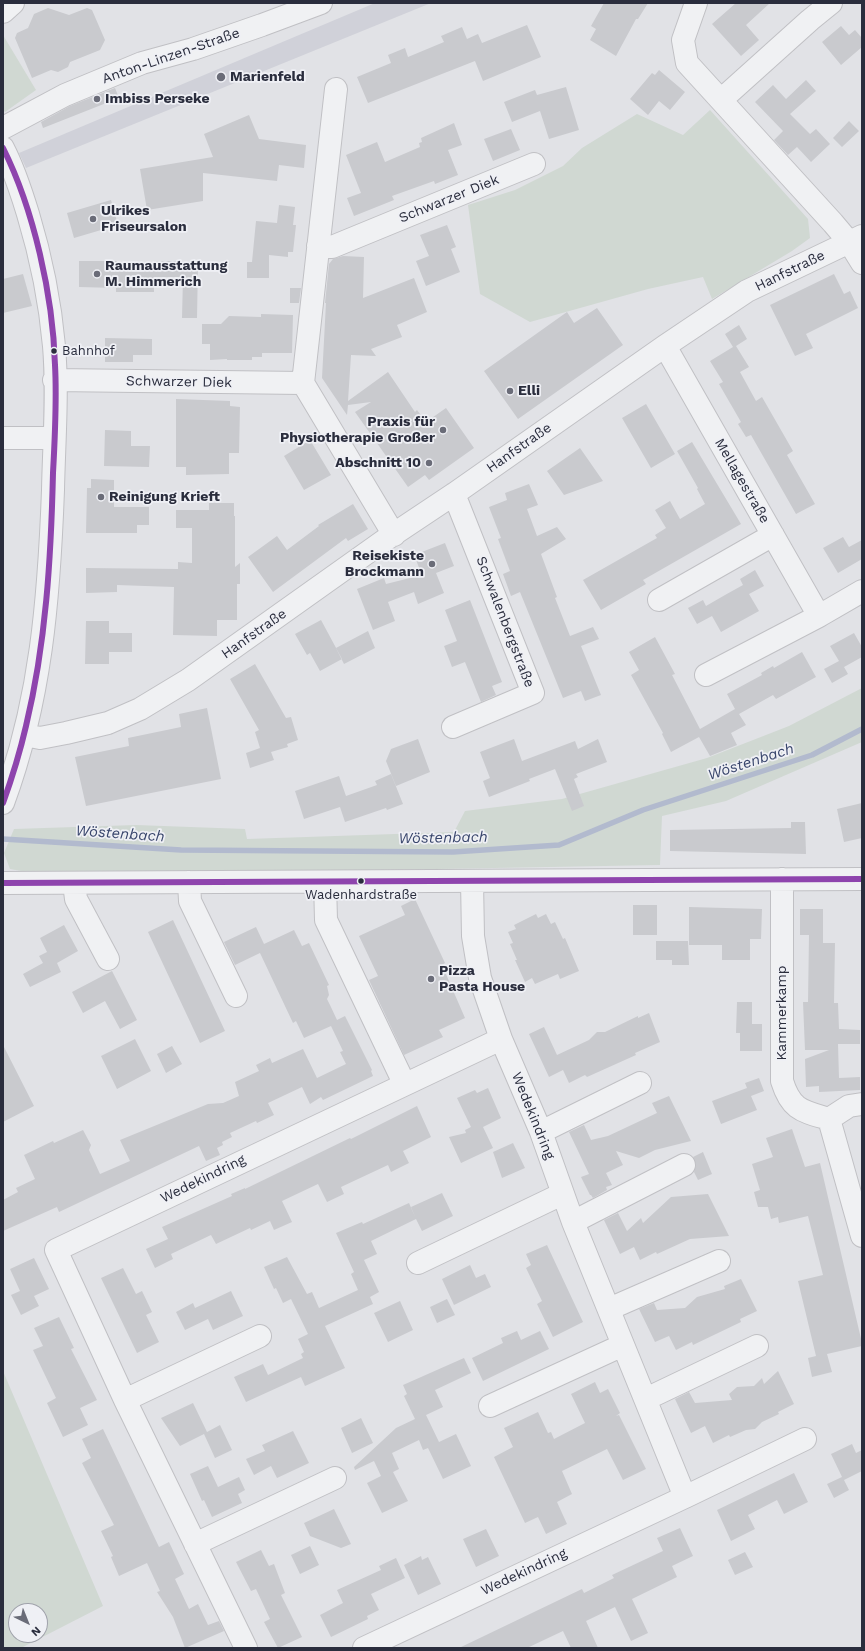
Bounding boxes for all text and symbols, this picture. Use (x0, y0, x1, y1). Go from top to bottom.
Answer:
street label: Anton-Linzen-Straße (100, 25, 242, 87)
place label: Marienfeld (230, 69, 305, 85)
marker: Marienfeld (215, 71, 227, 83)
place label: Imbiss Perseke (105, 91, 209, 107)
marker: Imbiss Perseke (92, 94, 102, 104)
street label: Schwarzer Diek (397, 171, 501, 227)
place label: Ulrikes Friseursalon (101, 203, 187, 236)
marker: Ulrikes Friseursalon (88, 214, 98, 224)
street label: Hanfstraße (752, 247, 828, 295)
place label: Raumausstattung M. Himmerich (105, 258, 227, 290)
marker: Raumausstattung M. Himmerich (92, 269, 102, 279)
place label: Bahnhof (62, 343, 115, 359)
marker: Bahnhof (49, 346, 59, 356)
street label: Schwarzer Diek (126, 373, 232, 391)
place label: Elli (518, 383, 540, 399)
marker: Elli (505, 386, 515, 396)
place label: Praxis für Physiotherapie Großer (280, 414, 435, 446)
street label: Hanfstraße (483, 419, 555, 477)
marker: Praxis für Physiotherapie Großer (438, 425, 448, 435)
street label: Mellagestraße (711, 436, 773, 526)
place label: Abschnitt 10 (335, 455, 421, 471)
marker: Abschnitt 10 (424, 458, 434, 468)
place label: Reinigung Krieft (109, 489, 220, 505)
marker: Reinigung Krieft (96, 492, 106, 502)
place label: Reisekiste Brockmann (345, 548, 424, 580)
street label: Schwalenbergstraße (472, 554, 538, 690)
marker: Reisekiste Brockmann (427, 559, 437, 569)
street label: Hanfstraße (218, 605, 290, 663)
water label: Wöstenbach (706, 740, 796, 784)
water label: Wöstenbach (75, 822, 165, 846)
water label: Wöstenbach (398, 828, 488, 848)
marker: Wadenhardstraße (356, 876, 366, 886)
place label: Wadenhardstraße (305, 887, 417, 903)
place label: Pizza Pasta House (439, 963, 525, 996)
street label: Kammerkamp (774, 965, 790, 1061)
marker: Pizza Pasta House (426, 974, 436, 984)
street label: Wedekindring (508, 1070, 558, 1162)
street label: Wedekindring (158, 1151, 248, 1207)
street label: Wedekindring (479, 1545, 569, 1599)
north arrow (8, 1603, 48, 1643)
text: N (28, 1624, 43, 1639)

